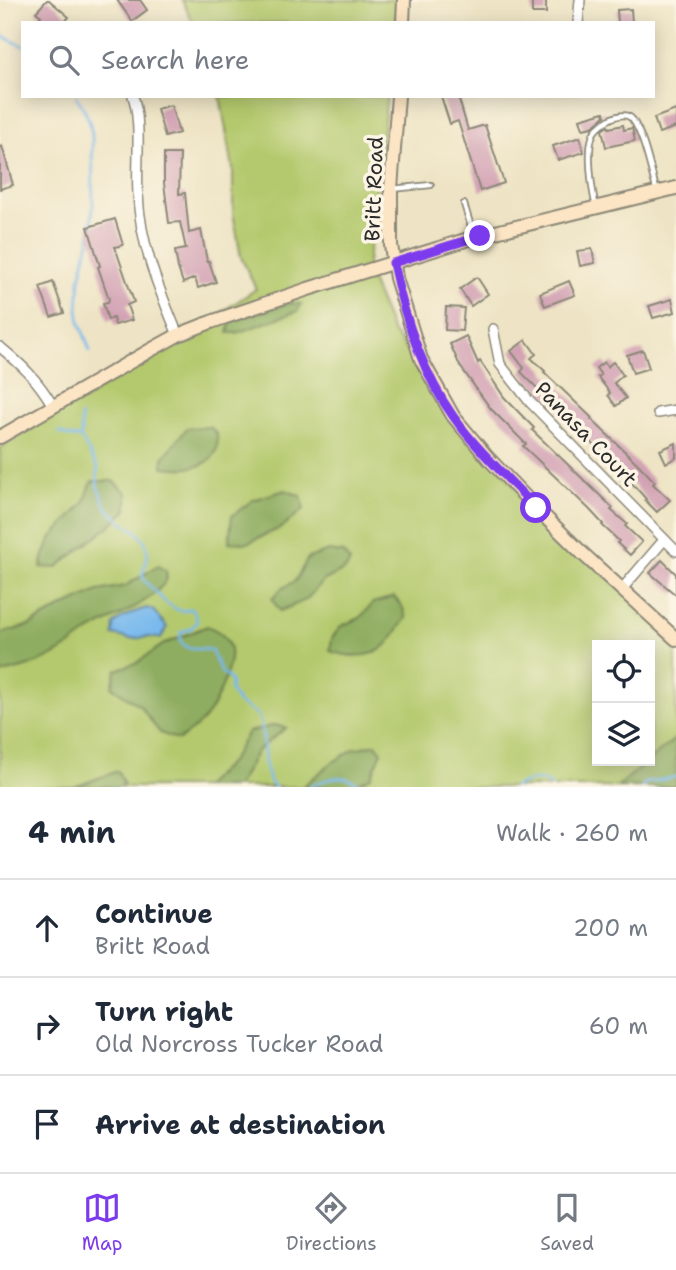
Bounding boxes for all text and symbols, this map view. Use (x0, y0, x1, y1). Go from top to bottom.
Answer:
search box (21, 21, 655, 98)
icon: search (45, 41, 83, 79)
text: Search here (101, 42, 250, 77)
street label: Britt Road (358, 136, 390, 242)
route end (464, 220, 495, 251)
street label: Panasa Court (529, 375, 643, 493)
route start (520, 492, 551, 523)
map controls (592, 640, 655, 766)
button: locate (592, 640, 655, 703)
button: layers (592, 703, 655, 766)
text: 4 min (28, 812, 115, 853)
text: Walk · 260 m (496, 818, 648, 848)
text: Continue (95, 896, 213, 931)
icon: ahead (28, 909, 66, 947)
text: 200 m (573, 913, 648, 943)
text: Britt Road (95, 931, 210, 961)
text: Turn right (95, 994, 233, 1029)
icon: right (28, 1007, 66, 1045)
text: 60 m (589, 1011, 648, 1041)
text: Old Norcross Tucker Road (95, 1029, 383, 1059)
icon: arrive (28, 1105, 66, 1143)
text: Arrive at destination (95, 1107, 385, 1142)
tab: Map (82, 1189, 122, 1256)
tab: Directions (286, 1189, 377, 1256)
tab: Saved (540, 1189, 594, 1256)

